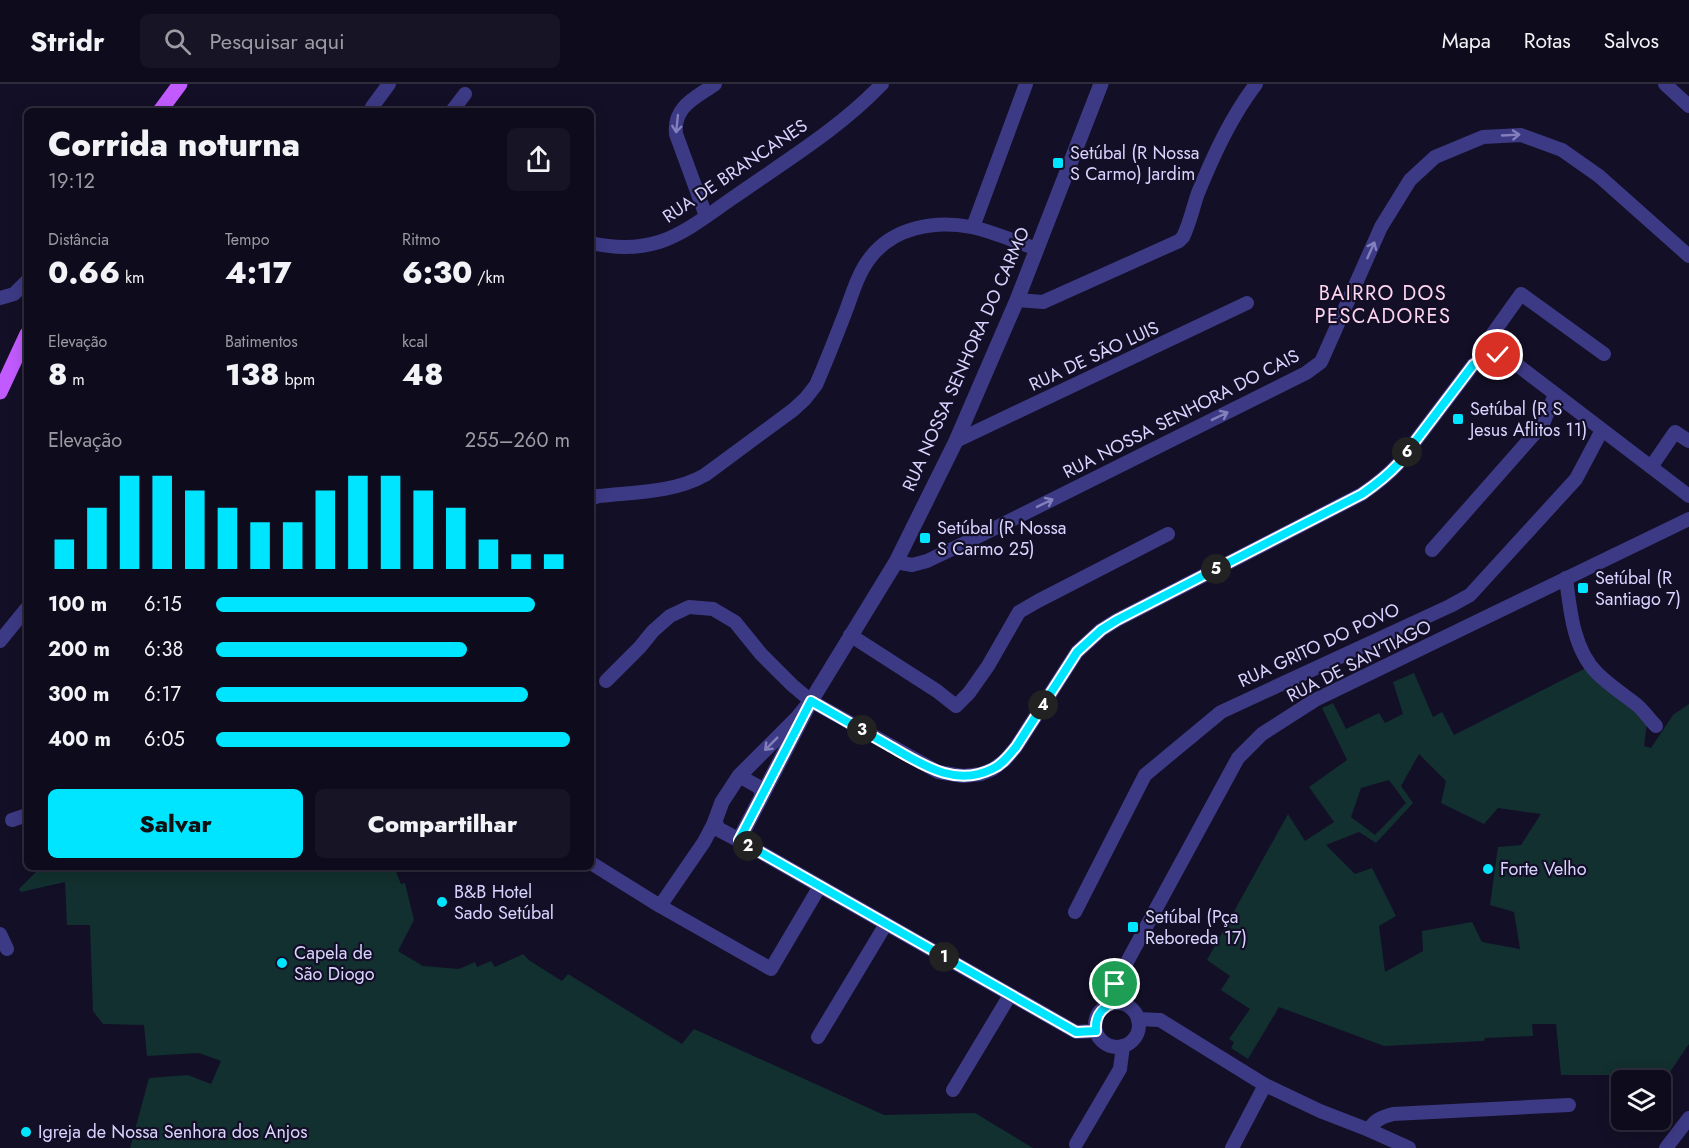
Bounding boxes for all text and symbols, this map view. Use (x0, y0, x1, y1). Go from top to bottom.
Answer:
search box (140, 14, 560, 68)
text: Stridr (30, 21, 104, 62)
icon: search (161, 25, 194, 58)
text: Pesquisar aqui (209, 25, 345, 57)
text: Mapa (1442, 26, 1491, 56)
text: Rotas (1524, 26, 1571, 56)
text: Salvos (1604, 26, 1659, 56)
street label: RUA DE BRANCANES (657, 113, 813, 229)
one-way arrow (672, 114, 683, 134)
text: Corrida noturna (48, 121, 300, 168)
button: share (507, 128, 570, 191)
one-way arrow (1501, 130, 1521, 141)
place label: Setúbal (R Nossa S Carmo) Jardim (1070, 140, 1199, 187)
marker: Setúbal (R Nossa S Carmo) Jardim (1051, 156, 1065, 170)
text: 19:12 (48, 167, 95, 196)
street label: RUA NOSSA SENHORA DO CARMO (896, 223, 1036, 495)
text: Distância (48, 228, 109, 251)
text: Tempo (225, 228, 269, 251)
text: Ritmo (402, 228, 440, 251)
one-way arrow (1365, 242, 1377, 260)
text: 0.66 (48, 251, 120, 294)
text: 4:17 (225, 251, 291, 294)
text: 6:30 (402, 251, 473, 294)
text: km (120, 266, 144, 289)
text: /km (473, 266, 505, 289)
district label: BAIRRO DOS PESCADORES (1314, 279, 1452, 331)
street label: RUA DE SÃO LUIS (1025, 314, 1163, 398)
pin (1472, 329, 1523, 380)
text: Elevação (48, 330, 107, 353)
text: Batimentos (225, 330, 298, 353)
text: kcal (402, 330, 428, 353)
icon: check (1481, 338, 1514, 371)
street label: RUA NOSSA SENHORA DO CAIS (1058, 343, 1304, 485)
text: 8 (48, 353, 68, 396)
text: 138 (225, 353, 280, 396)
text: 48 (402, 353, 444, 396)
text: m (68, 368, 85, 391)
text: bpm (280, 368, 315, 391)
place label: Setúbal (R S Jesus Aflitos 11) (1468, 396, 1587, 443)
one-way arrow (1211, 410, 1229, 422)
marker: Setúbal (R S Jesus Aflitos 11) (1451, 412, 1465, 426)
text: Elevação (48, 426, 122, 455)
text: 255–260 m (465, 426, 570, 455)
pin: 6 (1392, 437, 1422, 467)
text: 6 (1402, 440, 1412, 463)
one-way arrow (1036, 497, 1054, 509)
place label: Setúbal (R Nossa S Carmo 25) (937, 515, 1066, 562)
marker: Setúbal (R Nossa S Carmo 25) (918, 531, 932, 545)
pin: 5 (1201, 554, 1231, 584)
text: 5 (1211, 557, 1221, 580)
place label: Setúbal (R Santiago 7) (1595, 565, 1681, 612)
marker: Setúbal (R Santiago 7) (1576, 581, 1590, 595)
text: 100 m (48, 590, 107, 619)
text: 6:15 (144, 590, 182, 619)
street label: RUA GRITO DO POVO (1234, 596, 1404, 694)
street label: RUA DE SAN'TIAGO (1282, 613, 1436, 709)
text: 200 m (48, 635, 110, 664)
text: 6:38 (144, 635, 183, 664)
text: 300 m (48, 680, 109, 709)
text: 6:17 (144, 680, 181, 709)
pin: 4 (1028, 690, 1058, 720)
text: 4 (1037, 693, 1049, 716)
pin: 3 (847, 715, 877, 745)
text: 3 (857, 718, 867, 741)
text: 400 m (48, 725, 111, 754)
text: 6:05 (144, 725, 185, 754)
one-way arrow (764, 737, 779, 751)
button: Salvar (48, 789, 303, 858)
button: Compartilhar (315, 789, 570, 858)
pin: 2 (733, 831, 763, 861)
text: 2 (743, 834, 753, 857)
place label: Forte Velho (1500, 856, 1587, 882)
marker: Forte Velho (1481, 862, 1495, 876)
place label: B&B Hotel Sado Setúbal (454, 879, 554, 926)
marker: B&B Hotel Sado Setúbal (435, 895, 449, 909)
place label: Setúbal (Pça Reboreda 17) (1145, 904, 1247, 951)
marker: Setúbal (Pça Reboreda 17) (1126, 920, 1140, 934)
place label: Capela de São Diogo (294, 940, 375, 987)
pin: 1 (929, 942, 959, 972)
text: 1 (940, 945, 948, 968)
marker: Capela de São Diogo (275, 956, 289, 970)
pin (1089, 958, 1140, 1009)
icon: arrive (1098, 967, 1131, 1000)
map controls (1611, 1070, 1671, 1130)
button: layers (1611, 1070, 1671, 1130)
place label: Igreja de Nossa Senhora dos Anjos (38, 1119, 307, 1145)
marker: Igreja de Nossa Senhora dos Anjos (19, 1125, 33, 1139)

